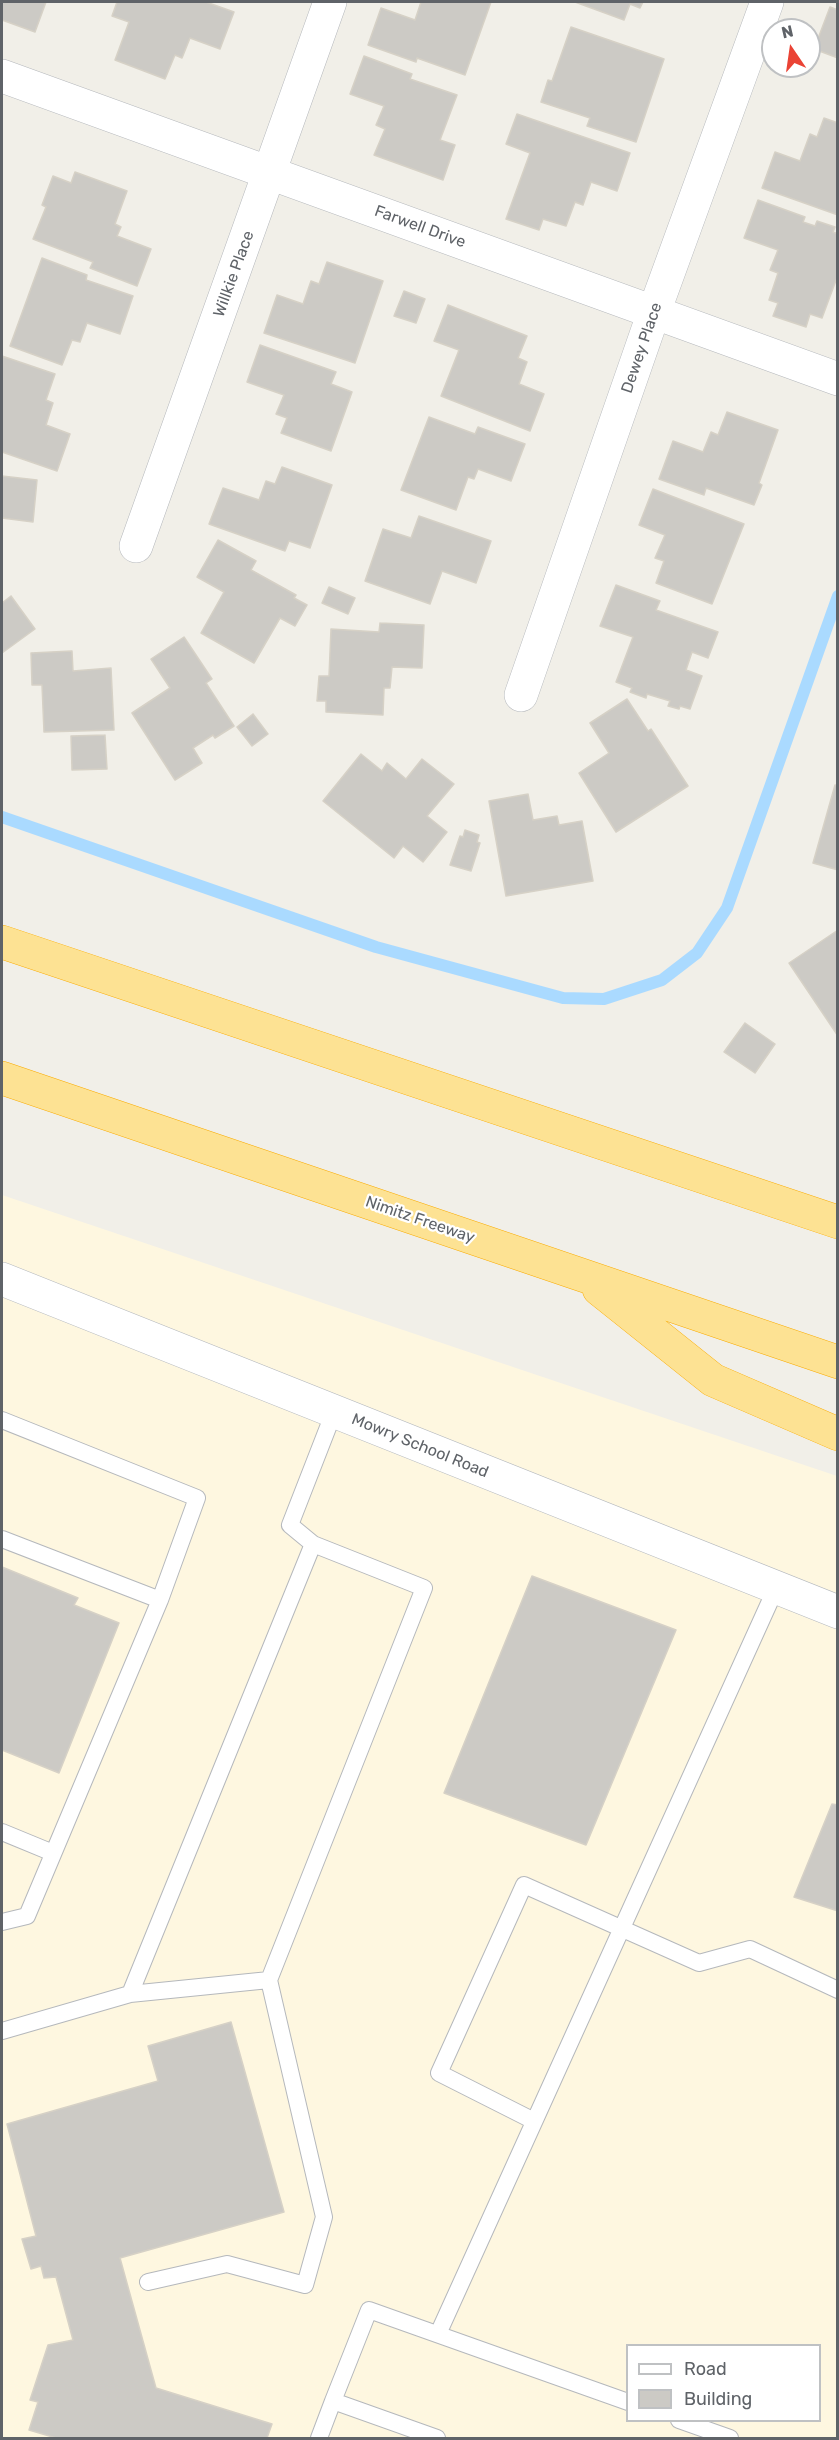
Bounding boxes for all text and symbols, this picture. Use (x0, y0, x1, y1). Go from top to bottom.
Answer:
north arrow (761, 18, 821, 78)
text: N (780, 21, 795, 42)
street label: Farwell Drive (372, 202, 468, 252)
street label: Willkie Place (210, 228, 258, 320)
street label: Dewey Place (618, 300, 666, 396)
street label: Nimitz Freeway (363, 1192, 477, 1248)
street label: Mowry School Road (349, 1410, 491, 1482)
legend (626, 2344, 821, 2422)
text: Road (684, 2358, 727, 2380)
text: Building (684, 2388, 752, 2410)

